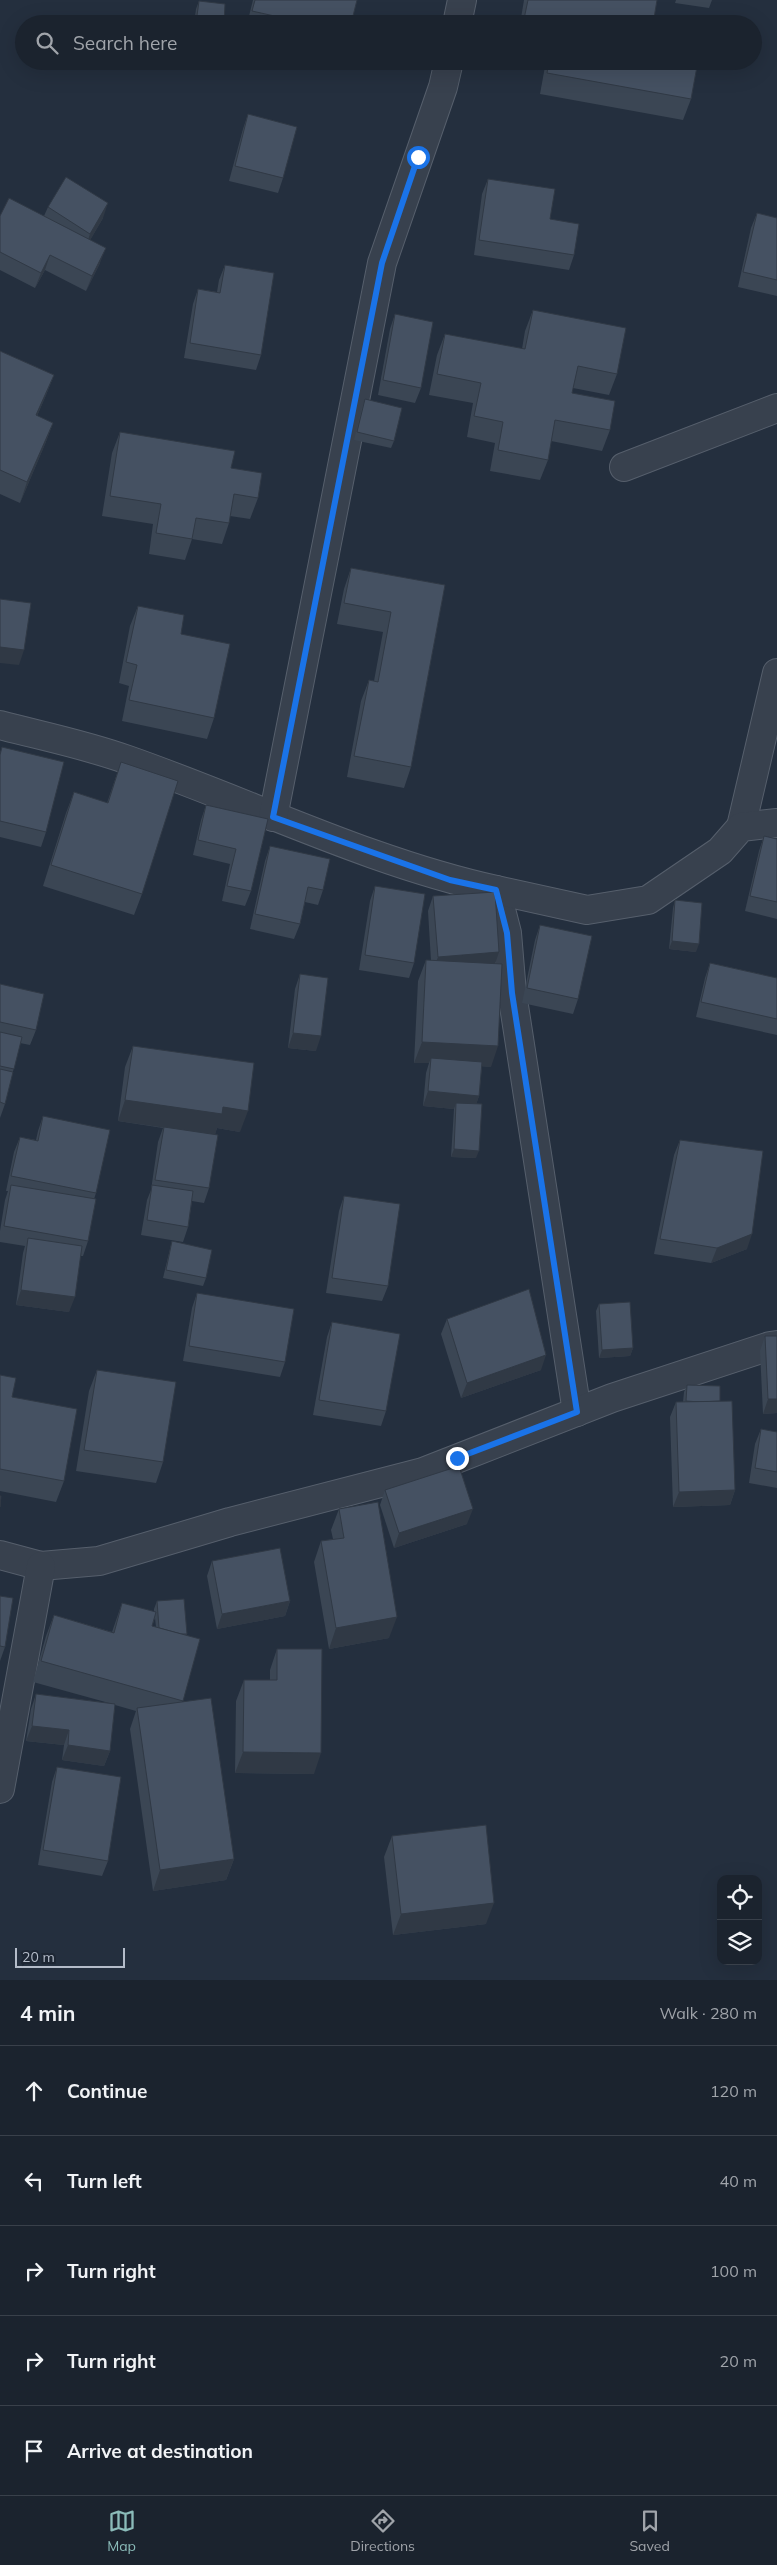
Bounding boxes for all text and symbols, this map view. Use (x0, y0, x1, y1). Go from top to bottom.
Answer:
search box (15, 15, 762, 70)
icon: search (33, 29, 61, 57)
text: Search here (73, 31, 177, 55)
route start (407, 146, 430, 169)
route end (446, 1447, 469, 1470)
map controls (717, 1875, 762, 1965)
button: locate (717, 1875, 762, 1920)
button: layers (717, 1920, 762, 1965)
scale bar (15, 1945, 125, 1968)
text: 20 m (22, 1948, 55, 1966)
text: 4 min (20, 2000, 75, 2026)
text: Walk · 280 m (659, 2003, 757, 2023)
icon: ahead (20, 2077, 48, 2105)
text: Continue (67, 2079, 147, 2103)
text: 120 m (710, 2081, 757, 2101)
icon: left (20, 2167, 48, 2195)
text: Turn left (67, 2169, 142, 2193)
text: 40 m (720, 2171, 757, 2191)
icon: right (20, 2257, 48, 2285)
text: Turn right (67, 2259, 156, 2283)
text: 100 m (710, 2261, 757, 2281)
icon: right (20, 2347, 48, 2375)
text: Turn right (67, 2349, 156, 2373)
text: 20 m (720, 2351, 757, 2371)
icon: arrive (20, 2437, 48, 2465)
text: Arrive at destination (67, 2439, 253, 2463)
tab: Map (107, 2507, 136, 2555)
tab: Directions (350, 2507, 415, 2555)
tab: Saved (629, 2507, 670, 2555)

